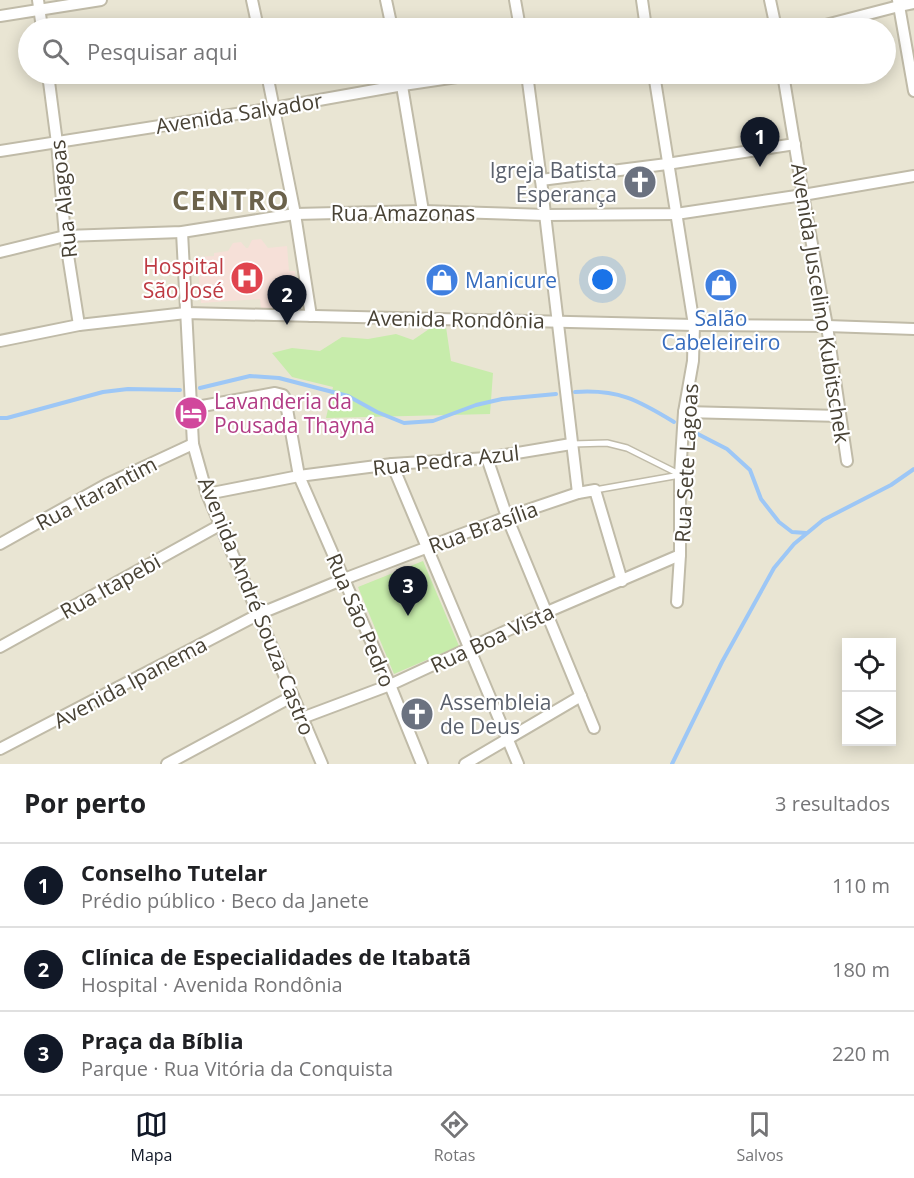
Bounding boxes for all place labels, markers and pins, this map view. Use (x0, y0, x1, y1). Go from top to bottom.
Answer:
pin: 1 (740, 118, 780, 167)
place label: Igreja Batista Esperança (490, 156, 617, 208)
church icon: Igreja Batista Esperança (622, 164, 658, 200)
place label: Hospital São José (143, 252, 224, 304)
hospital icon: Hospital São José (229, 260, 265, 296)
shop icon: Manicure (424, 262, 460, 298)
place label: Manicure (465, 266, 557, 294)
shop icon: Salão Cabeleireiro (703, 267, 739, 303)
pin: 2 (268, 276, 306, 325)
place label: Salão Cabeleireiro (662, 304, 780, 356)
place label: Lavanderia da Pousada Thayná (214, 387, 375, 439)
hotel icon: Lavanderia da Pousada Thayná (173, 395, 209, 431)
pin: 3 (388, 566, 428, 616)
place label: Assembleia de Deus (440, 688, 551, 740)
church icon: Assembleia de Deus (399, 696, 435, 732)

